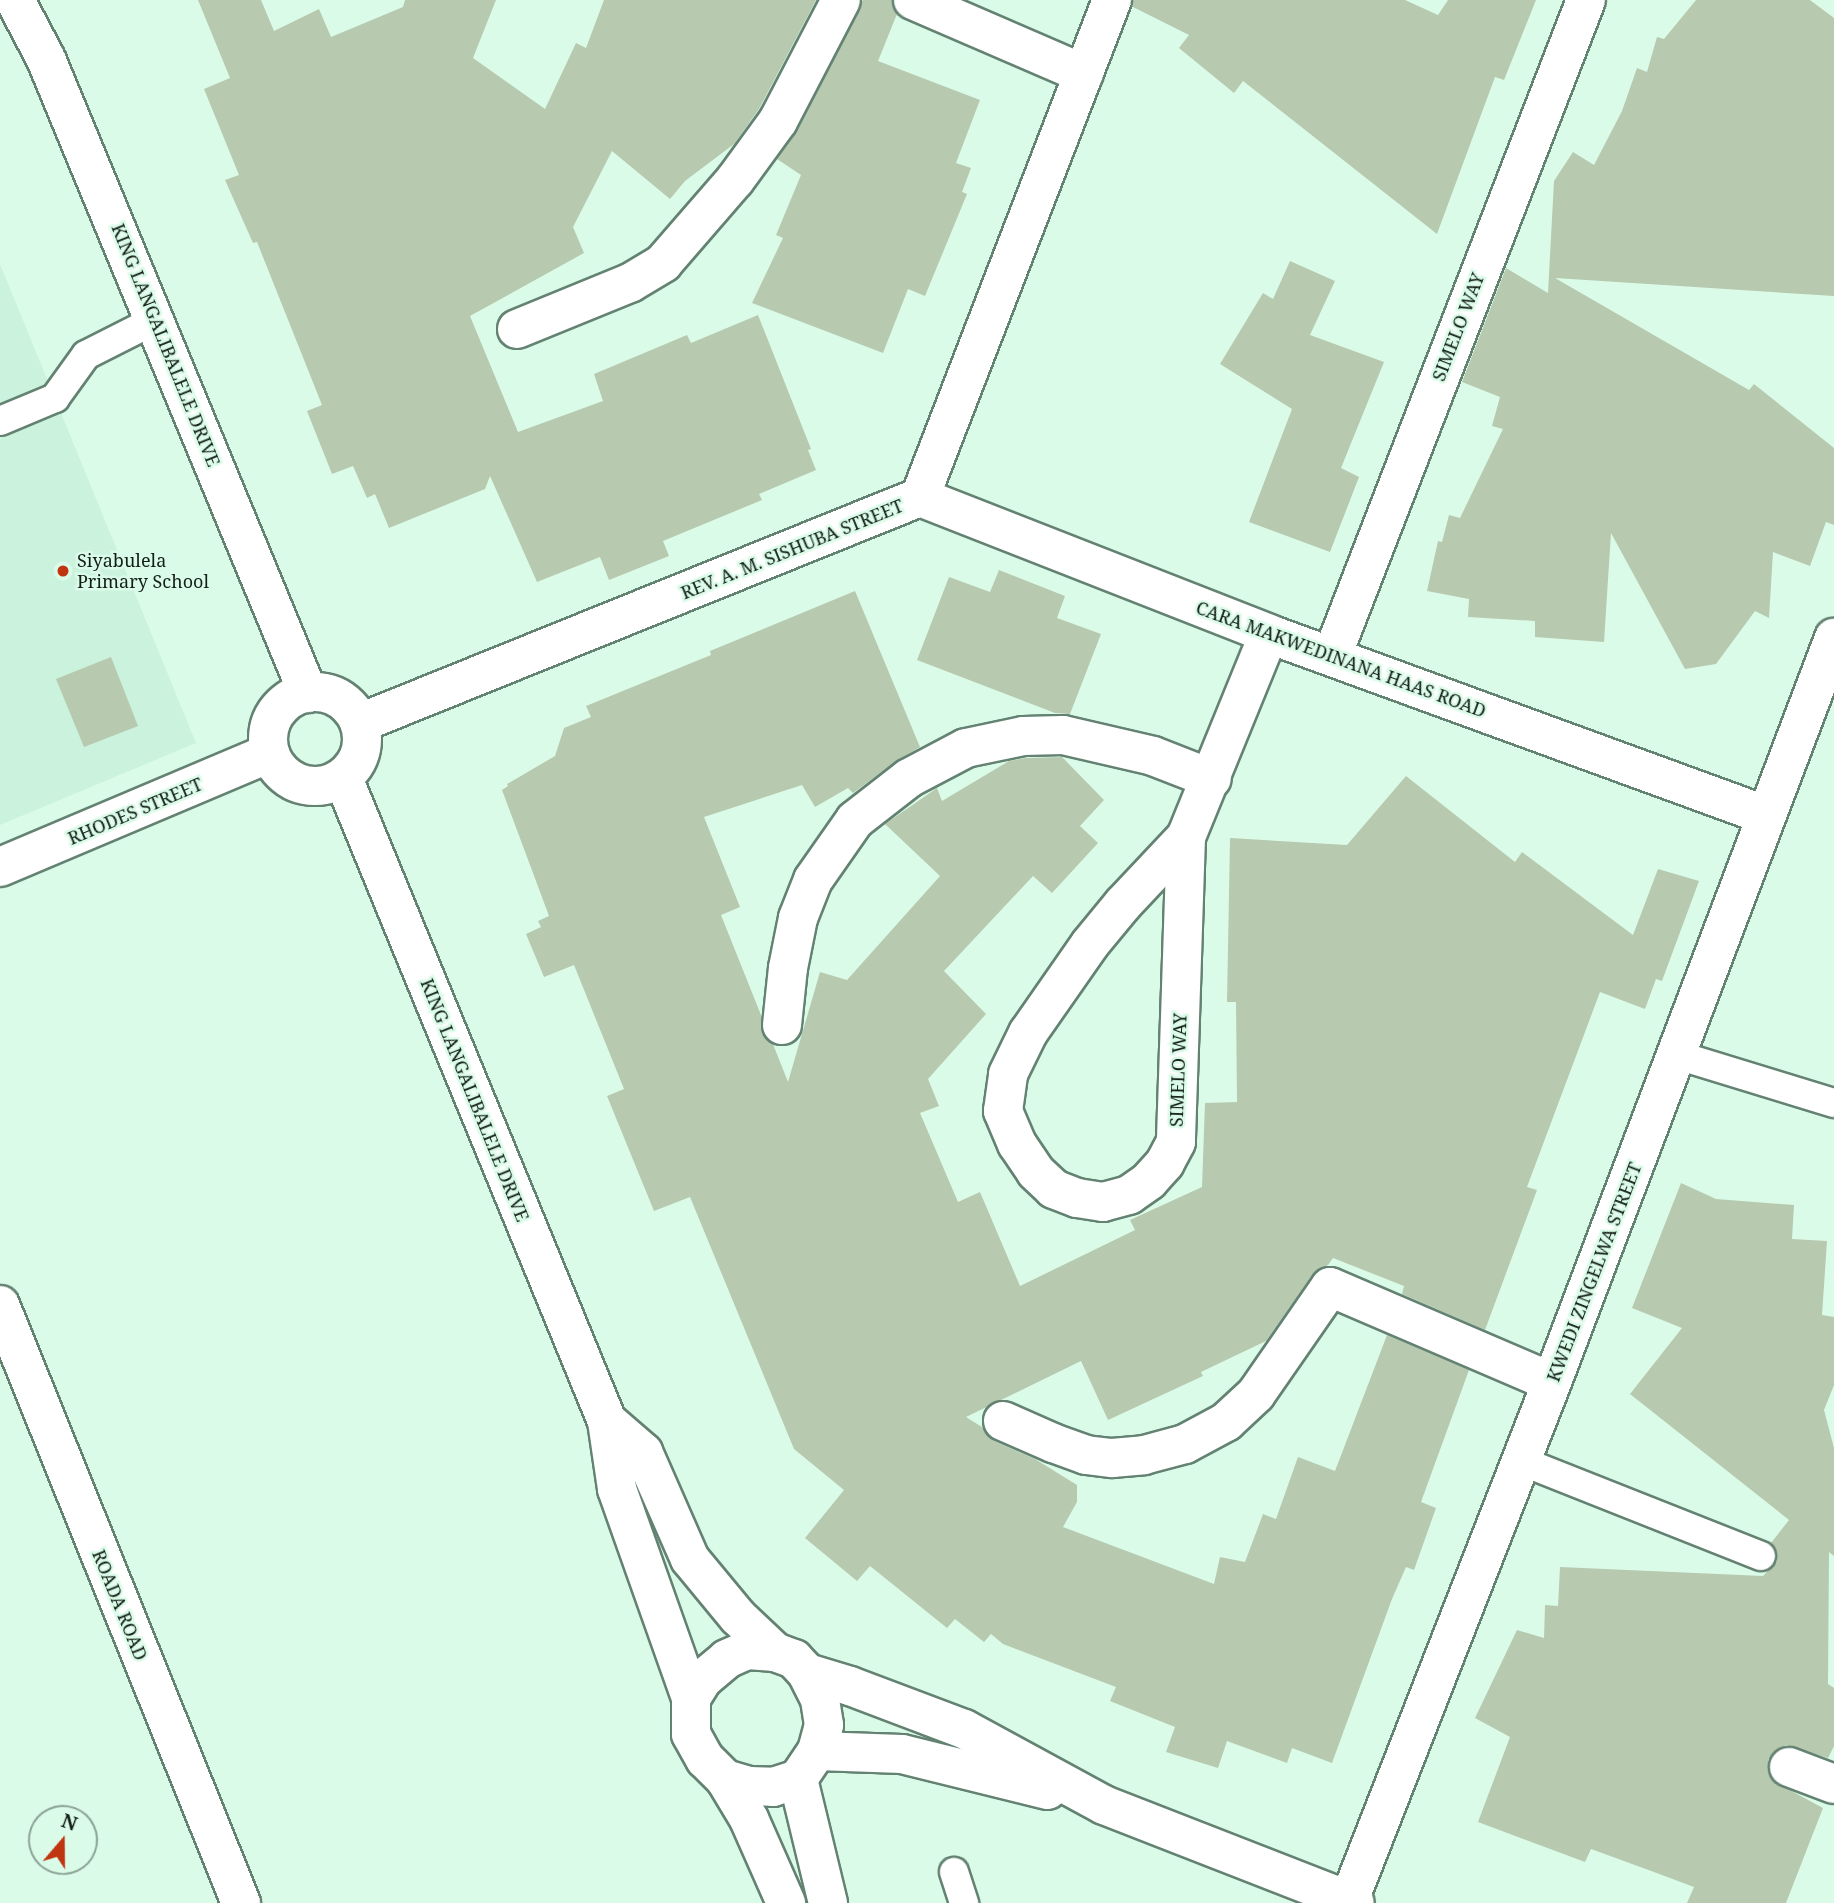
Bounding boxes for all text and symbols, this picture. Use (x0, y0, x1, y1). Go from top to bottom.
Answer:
street label: KING LANGALIBALELE DRIVE (107, 220, 225, 470)
street label: SIMELO WAY (1427, 270, 1489, 384)
street label: REV. A. M. SISHUBA STREET (678, 494, 906, 604)
place label: Siyabulela Primary School (77, 550, 209, 592)
marker: Siyabulela Primary School (55, 563, 71, 579)
street label: CARA MAKWEDINANA HAAS ROAD (1193, 596, 1489, 722)
street label: RHODES STREET (65, 773, 205, 849)
street label: KING LANGALIBALELE DRIVE (416, 975, 534, 1225)
street label: SIMELO WAY (1165, 1013, 1191, 1127)
street label: KWEDI ZINGELWA STREET (1542, 1159, 1646, 1385)
street label: ROADA ROAD (88, 1547, 152, 1663)
north arrow (28, 1805, 98, 1875)
text: N (58, 1807, 81, 1837)

